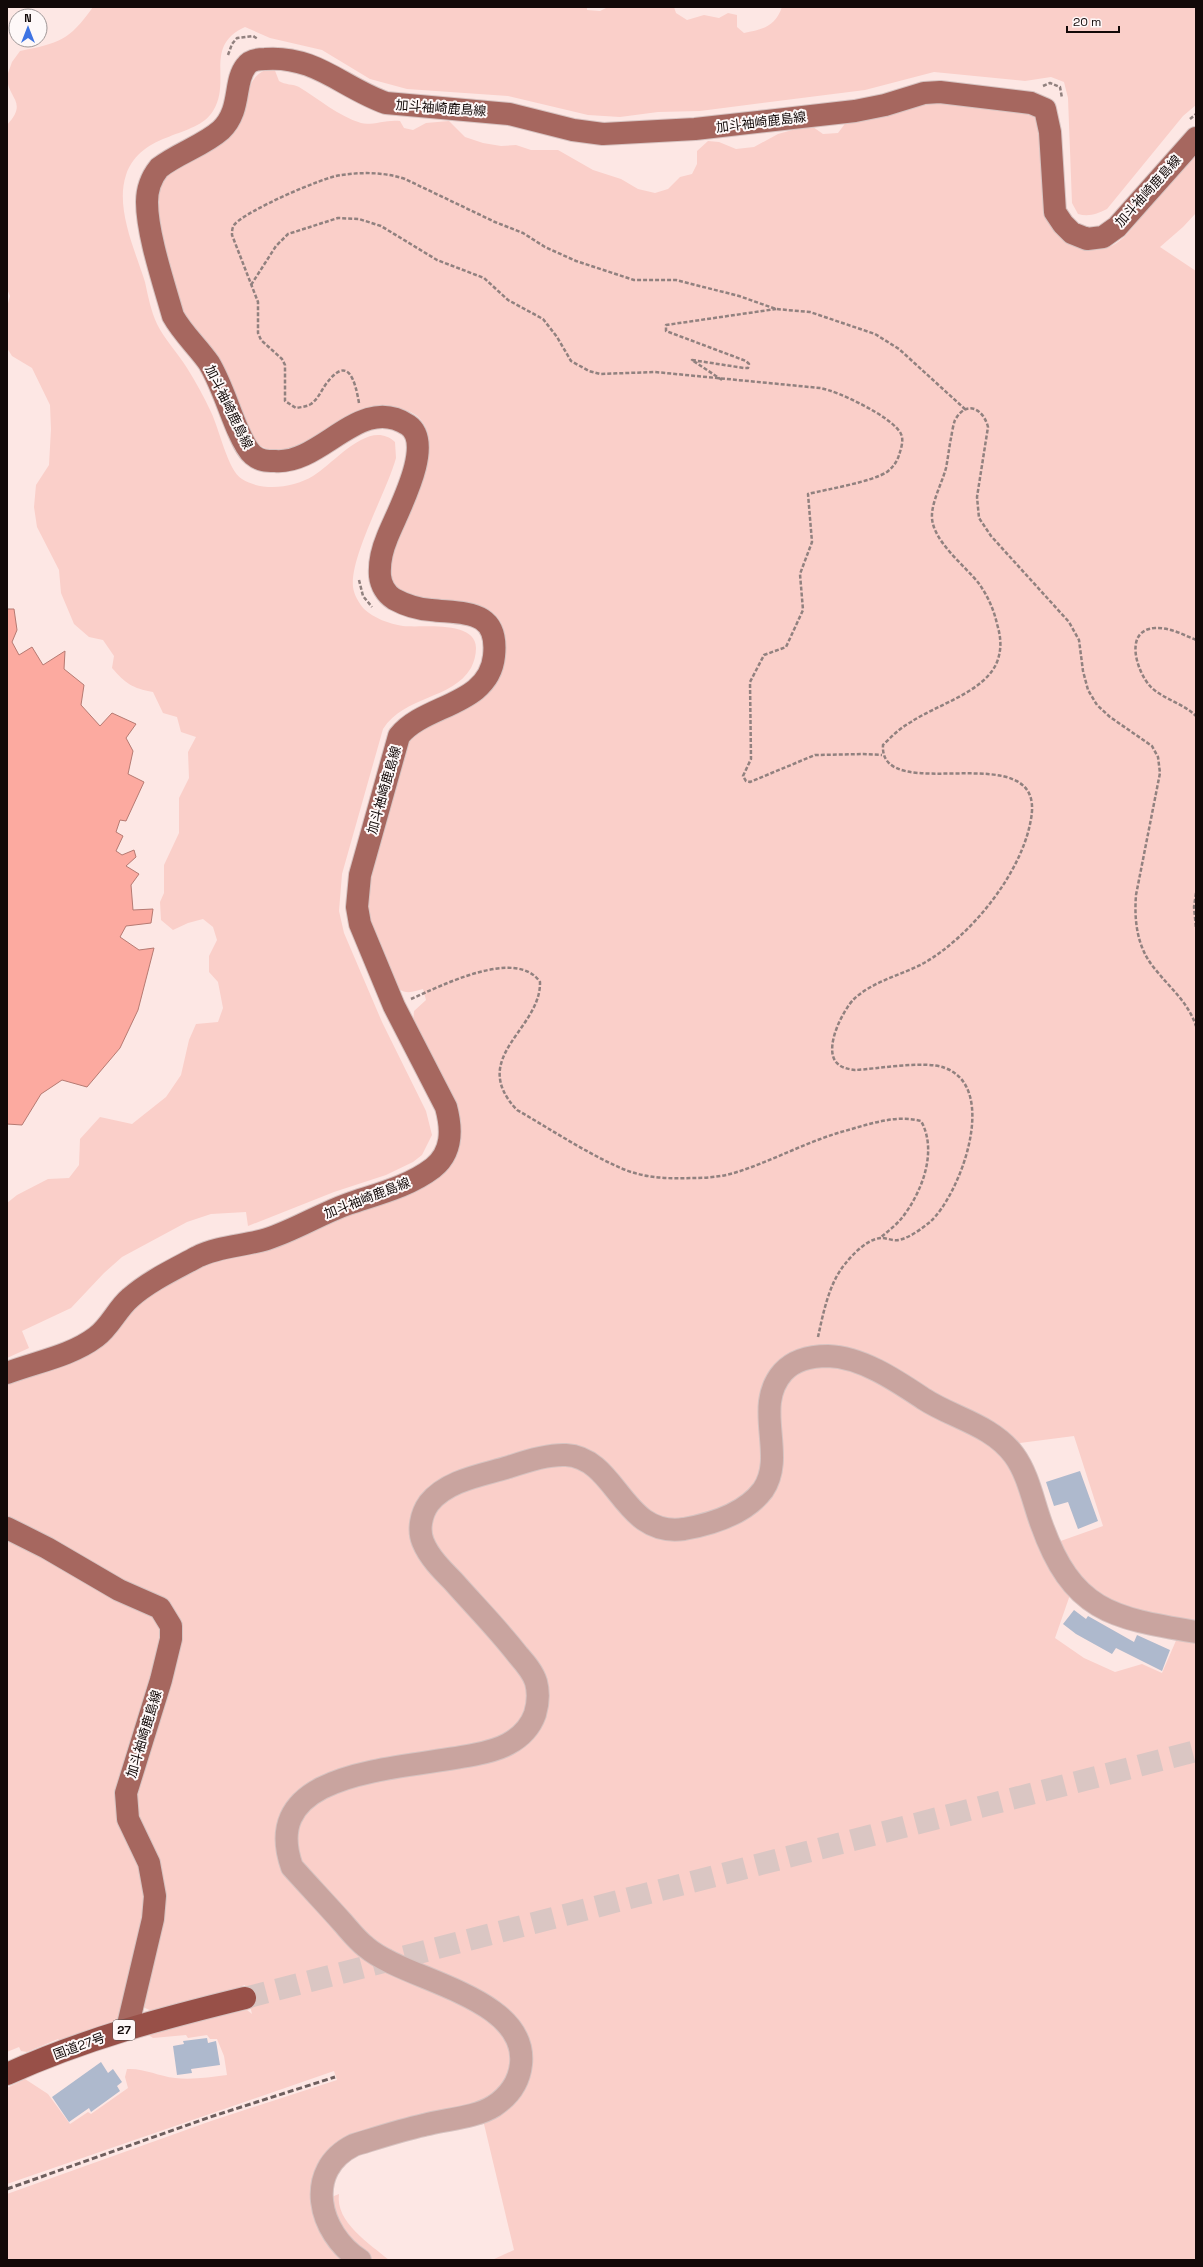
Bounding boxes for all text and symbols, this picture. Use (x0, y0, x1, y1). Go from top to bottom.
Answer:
north arrow (8, 8, 48, 48)
scale bar (1067, 8, 1119, 34)
text: N (24, 11, 32, 25)
text: 20 m (1073, 14, 1101, 30)
street label: 加斗袖崎鹿島線 (395, 96, 487, 120)
street label: 加斗袖崎鹿島線 (715, 108, 807, 136)
street label: 加斗袖崎鹿島線 (1111, 151, 1185, 231)
street label: 加斗袖崎鹿島線 (201, 362, 257, 452)
street label: 加斗袖崎鹿島線 (363, 744, 405, 836)
street label: 加斗袖崎鹿島線 (321, 1174, 413, 1222)
street label: 加斗袖崎鹿島線 (123, 1688, 165, 1780)
road number: 27 (113, 2020, 135, 2040)
street label: 国道27号 (51, 2029, 107, 2063)

